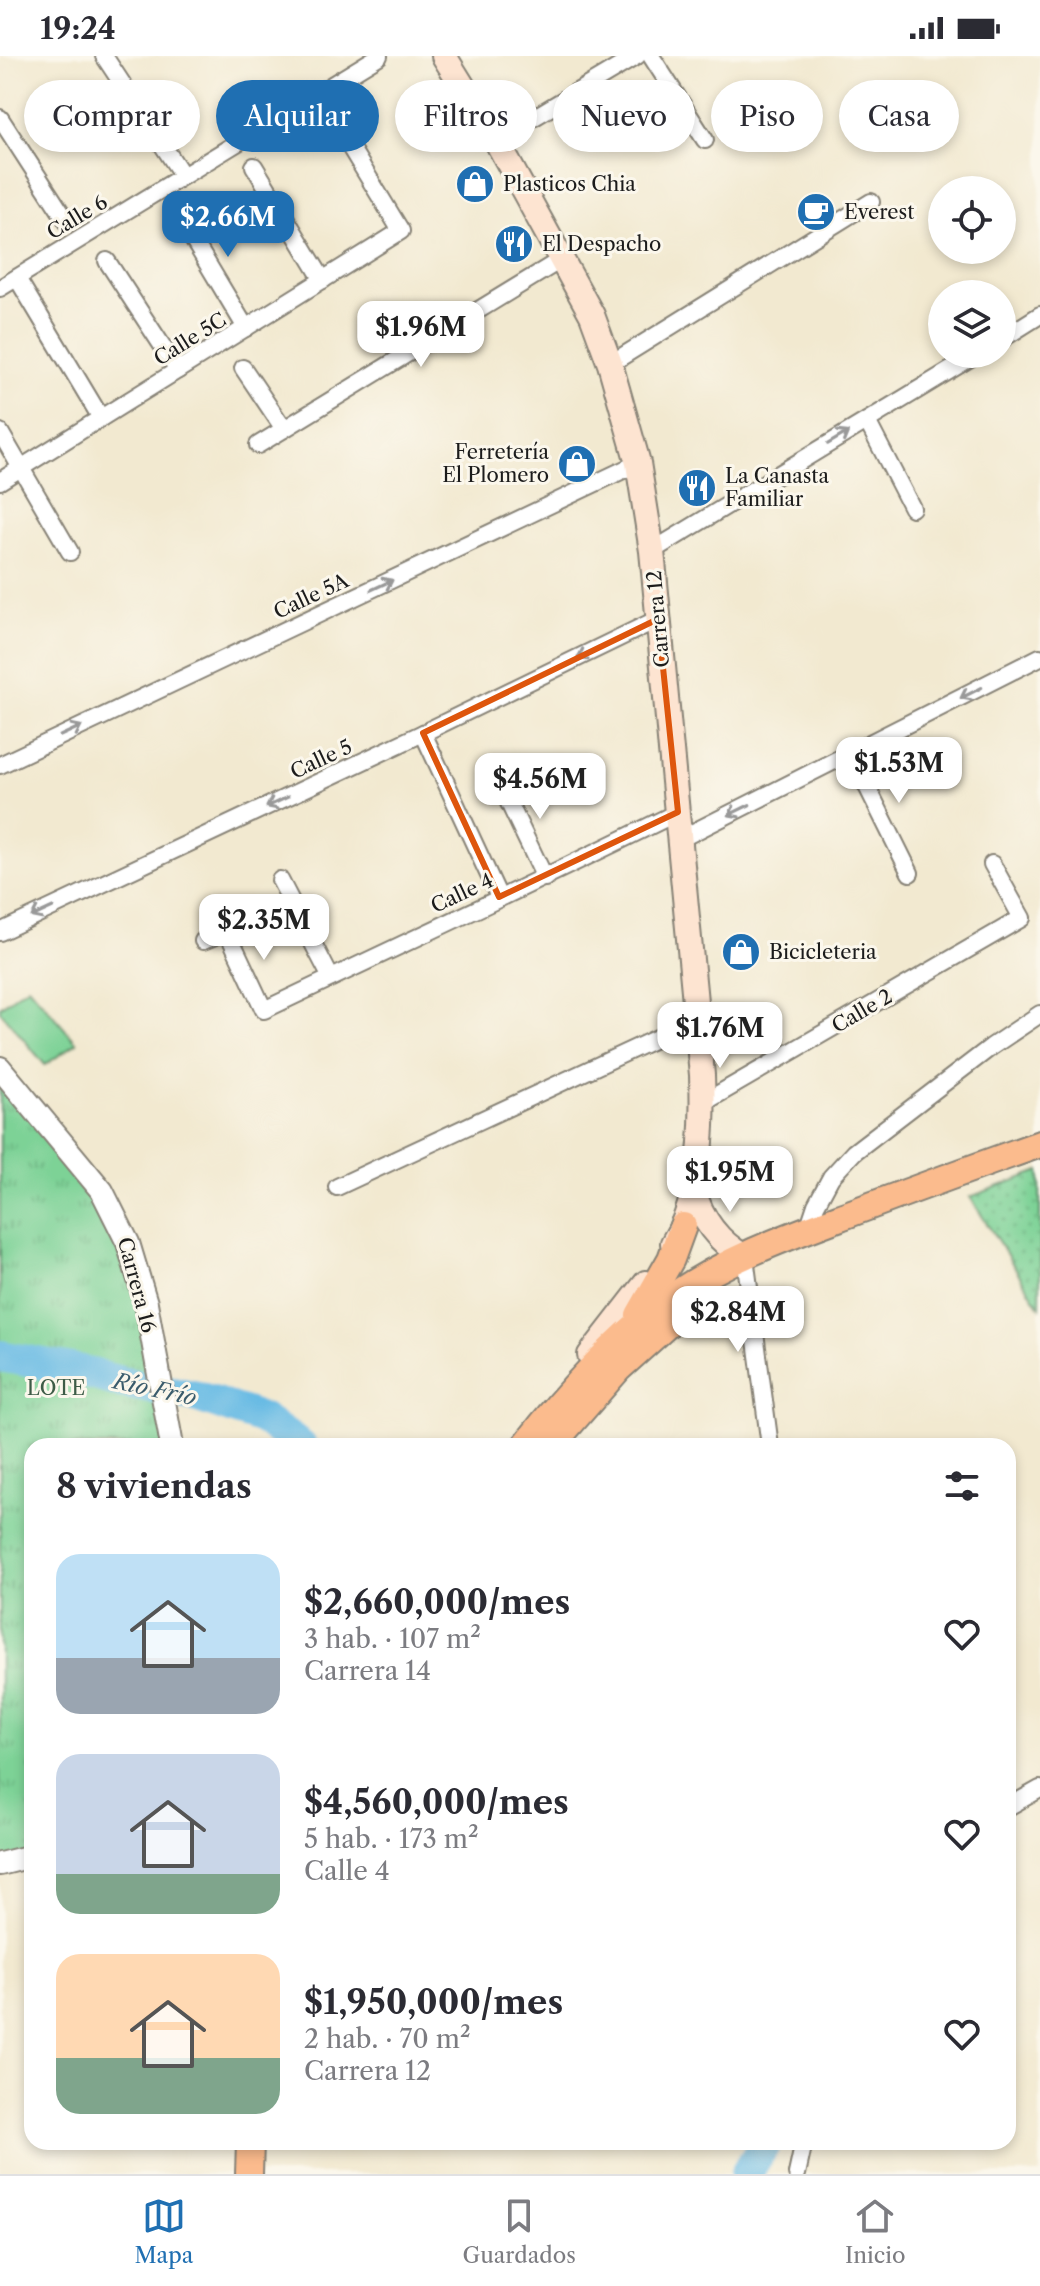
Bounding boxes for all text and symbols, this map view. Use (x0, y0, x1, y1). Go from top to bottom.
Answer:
text: 19:24 (40, 10, 116, 47)
chip: Comprar (24, 80, 200, 152)
chip: Alquilar (216, 80, 379, 152)
chip: Filtros (395, 80, 537, 152)
chip: Nuevo (553, 80, 695, 152)
chip: Piso (711, 80, 823, 152)
chip: Casa (839, 80, 959, 152)
shop icon: Plasticos Chia (454, 163, 496, 205)
place label: Plasticos Chia (503, 172, 636, 196)
map controls (928, 176, 1016, 368)
button: locate (928, 176, 1016, 264)
street label: Calle 6 (42, 190, 112, 244)
pin: $2.66M (163, 191, 293, 259)
cafe icon: Everest (795, 191, 837, 233)
place label: Everest (844, 200, 914, 224)
text: $2.66M (180, 201, 276, 233)
restaurant icon: El Despacho (493, 223, 535, 265)
place label: El Despacho (542, 232, 661, 256)
button: layers (928, 280, 1016, 368)
pin: $1.96M (356, 301, 486, 369)
street label: Calle 5C (149, 307, 231, 371)
text: $1.96M (375, 311, 467, 343)
one-way arrow (826, 430, 849, 446)
place label: Ferretería El Plomero (442, 440, 549, 487)
shop icon: Ferretería El Plomero (556, 443, 598, 485)
place label: La Canasta Familiar (725, 464, 829, 511)
restaurant icon: La Canasta Familiar (676, 467, 718, 509)
street label: Calle 5A (270, 568, 353, 624)
street label: Carrera 12 (642, 569, 674, 669)
one-way arrow (369, 577, 393, 592)
one-way arrow (576, 646, 600, 661)
one-way arrow (959, 685, 983, 701)
one-way arrow (58, 723, 82, 738)
street label: Calle 5 (286, 734, 356, 784)
pin: $1.53M (834, 737, 964, 805)
text: $1.53M (854, 747, 944, 779)
pin: $4.56M (475, 753, 605, 821)
text: $4.56M (493, 763, 587, 795)
one-way arrow (266, 795, 290, 810)
one-way arrow (727, 803, 751, 818)
street label: Calle 4 (427, 868, 497, 918)
pin: $2.35M (199, 894, 329, 962)
text: $2.35M (217, 904, 311, 936)
one-way arrow (30, 905, 54, 920)
shop icon: Bicicleteria (720, 931, 762, 973)
place label: Bicicleteria (769, 940, 877, 964)
street label: Calle 2 (827, 984, 897, 1038)
pin: $1.76M (655, 1002, 785, 1070)
text: $1.76M (675, 1012, 765, 1044)
pin: $1.95M (665, 1146, 795, 1214)
text: $1.95M (685, 1156, 775, 1188)
street label: Carrera 16 (113, 1235, 161, 1335)
pin: $2.84M (673, 1286, 803, 1354)
text: $2.84M (690, 1296, 786, 1328)
water label: Río Frío (109, 1367, 199, 1411)
park label: LOTE (27, 1376, 85, 1400)
icon: filters (940, 1464, 984, 1508)
text: 8 viviendas (56, 1465, 252, 1507)
text: $2,660,000/mes (304, 1581, 570, 1623)
icon: home (120, 1586, 216, 1682)
icon: heart (940, 1612, 984, 1656)
text: 3 hab. · 107 m² (304, 1623, 481, 1655)
text: Carrera 14 (304, 1655, 431, 1687)
text: $4,560,000/mes (304, 1781, 569, 1823)
icon: home (120, 1786, 216, 1882)
icon: heart (940, 1812, 984, 1856)
text: 5 hab. · 173 m² (304, 1823, 479, 1855)
text: Calle 4 (304, 1855, 390, 1887)
text: $1,950,000/mes (304, 1981, 563, 2023)
icon: home (120, 1986, 216, 2082)
icon: heart (940, 2012, 984, 2056)
text: 2 hab. · 70 m² (304, 2023, 471, 2055)
text: Carrera 12 (304, 2055, 431, 2087)
tab: Mapa (135, 2194, 193, 2269)
tab: Guardados (462, 2194, 576, 2269)
tab: Inicio (845, 2194, 905, 2269)

